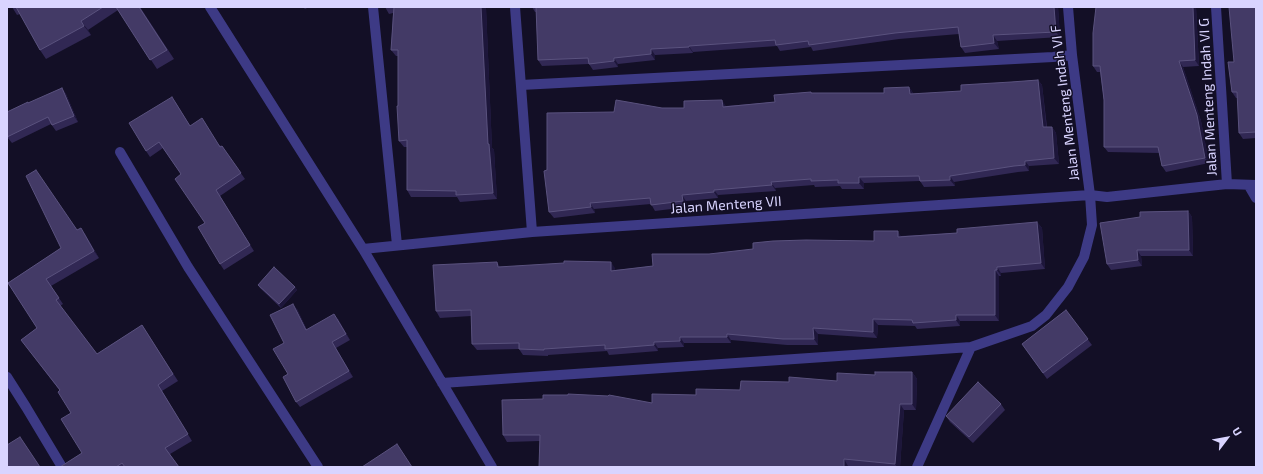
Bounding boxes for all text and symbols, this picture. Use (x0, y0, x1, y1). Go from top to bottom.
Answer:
street label: Jalan Menteng Indah VI G (1195, 18, 1221, 176)
street label: Jalan Menteng Indah VI F (1047, 24, 1083, 182)
street label: Jalan Menteng VII (670, 193, 782, 217)
north arrow (1207, 418, 1247, 458)
text: U (1230, 425, 1245, 438)

